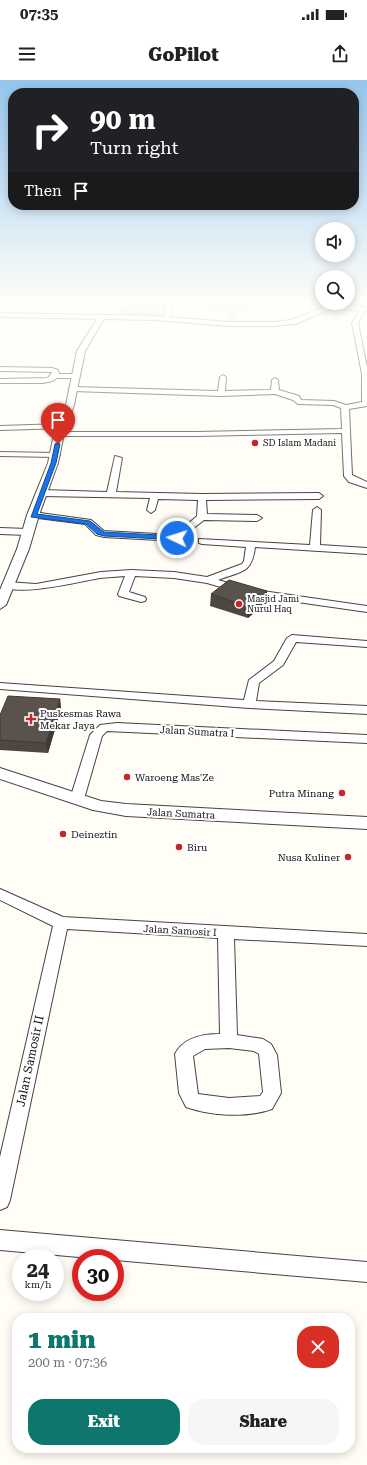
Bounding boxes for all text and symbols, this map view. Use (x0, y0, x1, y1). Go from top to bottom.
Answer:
text: 07:35 (20, 5, 58, 23)
icon: menu (16, 43, 38, 65)
icon: share (329, 43, 351, 65)
text: GoPilot (148, 44, 219, 65)
text: 90 m (90, 103, 155, 136)
icon: right (24, 104, 76, 156)
text: Turn right (90, 137, 178, 158)
icon: arrive (70, 180, 92, 202)
text: Then (24, 182, 62, 200)
map controls (315, 222, 355, 310)
button: sound (315, 222, 355, 262)
button: search (315, 270, 355, 310)
pin (41, 403, 75, 444)
icon: arrive (47, 409, 69, 431)
marker: SD Islam Madani (250, 438, 260, 448)
place label: SD Islam Madani (263, 438, 336, 448)
position arrow (156, 517, 198, 559)
place label: Masjid Jami Nurul Haq (247, 594, 299, 614)
marker: Masjid Jami Nurul Haq (234, 599, 244, 609)
place label: Puskesmas Rawa Mekar Jaya (40, 708, 122, 731)
marker: Puskesmas Rawa Mekar Jaya (25, 713, 37, 725)
street label: Jalan Sumatra I (159, 724, 235, 739)
marker: Waroeng Mas'Ze (122, 772, 132, 782)
place label: Waroeng Mas'Ze (135, 772, 215, 783)
place label: Putra Minang (269, 788, 334, 799)
marker: Putra Minang (337, 788, 347, 798)
street label: Jalan Sumatra (147, 806, 216, 821)
marker: Deineztin (58, 829, 68, 839)
place label: Deineztin (71, 829, 118, 840)
marker: Biru (174, 842, 184, 852)
place label: Biru (187, 842, 208, 853)
place label: Nusa Kuliner (278, 852, 340, 863)
marker: Nusa Kuliner (343, 852, 353, 862)
street label: Jalan Samosir I (143, 923, 217, 938)
street label: Jalan Samosir II (14, 1014, 46, 1108)
speed limit sign: 30 (72, 1249, 124, 1301)
text: 24 (27, 1258, 49, 1282)
text: km/h (25, 1279, 51, 1290)
text: 1 min (28, 1326, 95, 1354)
button: close (297, 1326, 339, 1368)
text: 200 m · 07:36 (28, 1355, 107, 1370)
button: Exit (28, 1399, 180, 1445)
button: Share (188, 1399, 339, 1445)

